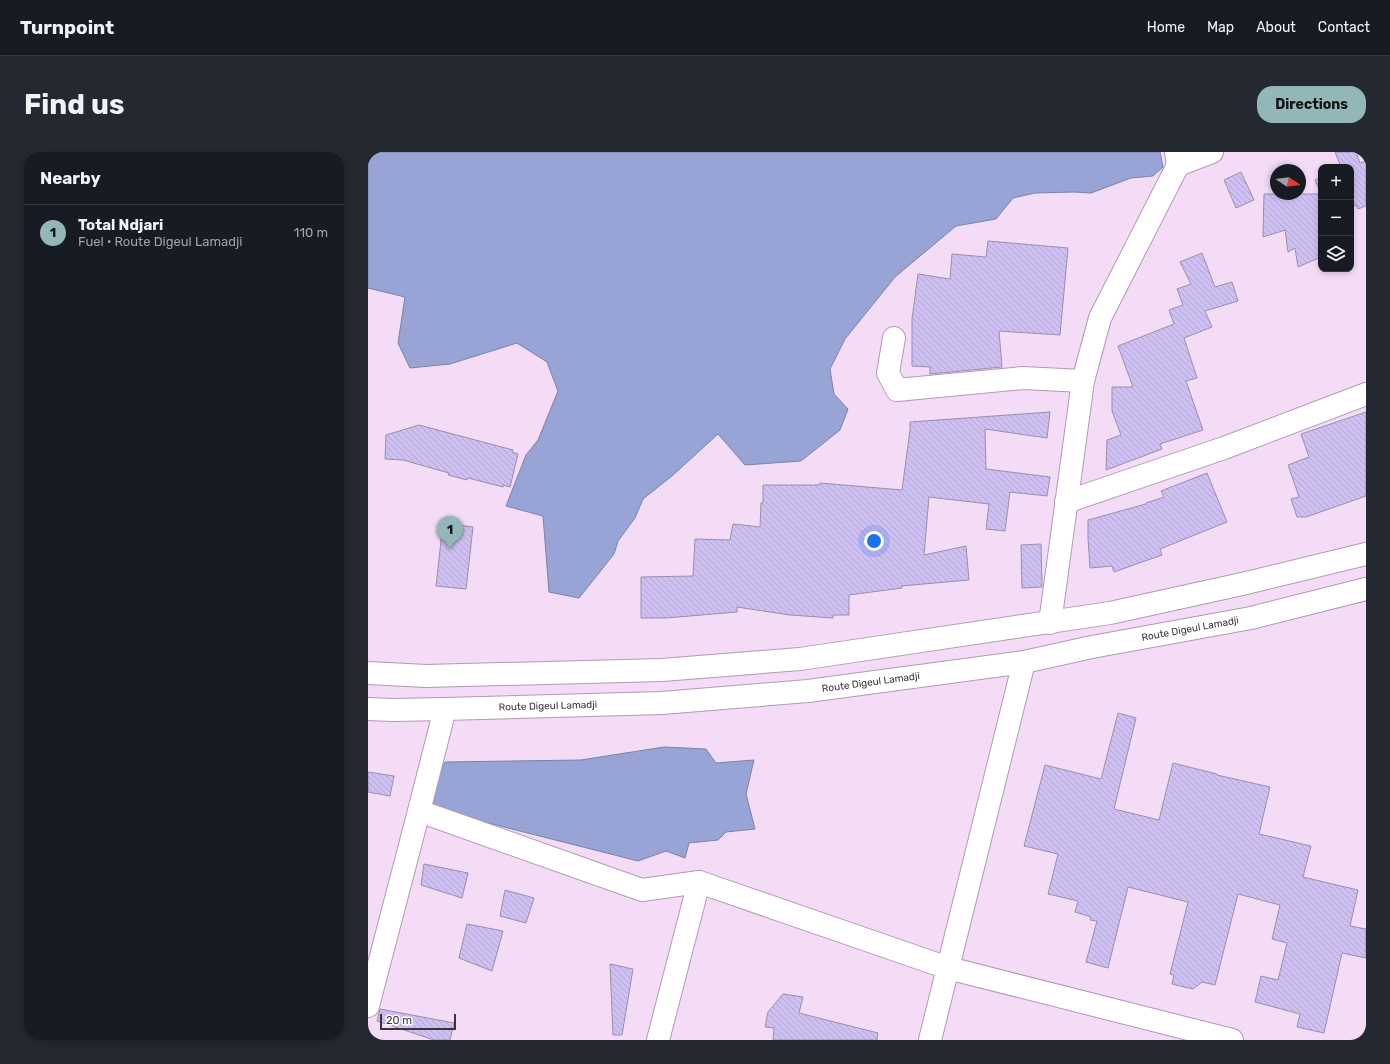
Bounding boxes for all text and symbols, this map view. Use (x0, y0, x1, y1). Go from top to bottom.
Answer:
text: Turnpoint (20, 16, 114, 39)
text: Home (1147, 19, 1185, 36)
text: Map (1207, 19, 1234, 36)
text: About (1256, 19, 1296, 36)
text: Contact (1318, 19, 1370, 36)
button: Directions (1257, 86, 1366, 123)
text: Find us (24, 88, 124, 121)
north arrow (1270, 164, 1306, 200)
map controls (1318, 164, 1354, 272)
button: + (1318, 164, 1354, 200)
text: Nearby (40, 168, 101, 188)
button: − (1318, 200, 1354, 236)
text: Total Ndjari (78, 216, 163, 234)
text: 1 (50, 225, 56, 240)
text: 110 m (294, 225, 328, 240)
text: Fuel · Route Digeul Lamadji (78, 234, 242, 249)
button: layers (1318, 236, 1354, 272)
pin: 1 (437, 516, 463, 549)
your location (864, 531, 884, 551)
street label: Route Digeul Lamadji (1141, 614, 1240, 644)
street label: Route Digeul Lamadji (821, 670, 920, 695)
street label: Route Digeul Lamadji (498, 699, 597, 714)
scale bar (380, 1012, 456, 1031)
text: 20 m (386, 1014, 412, 1027)

